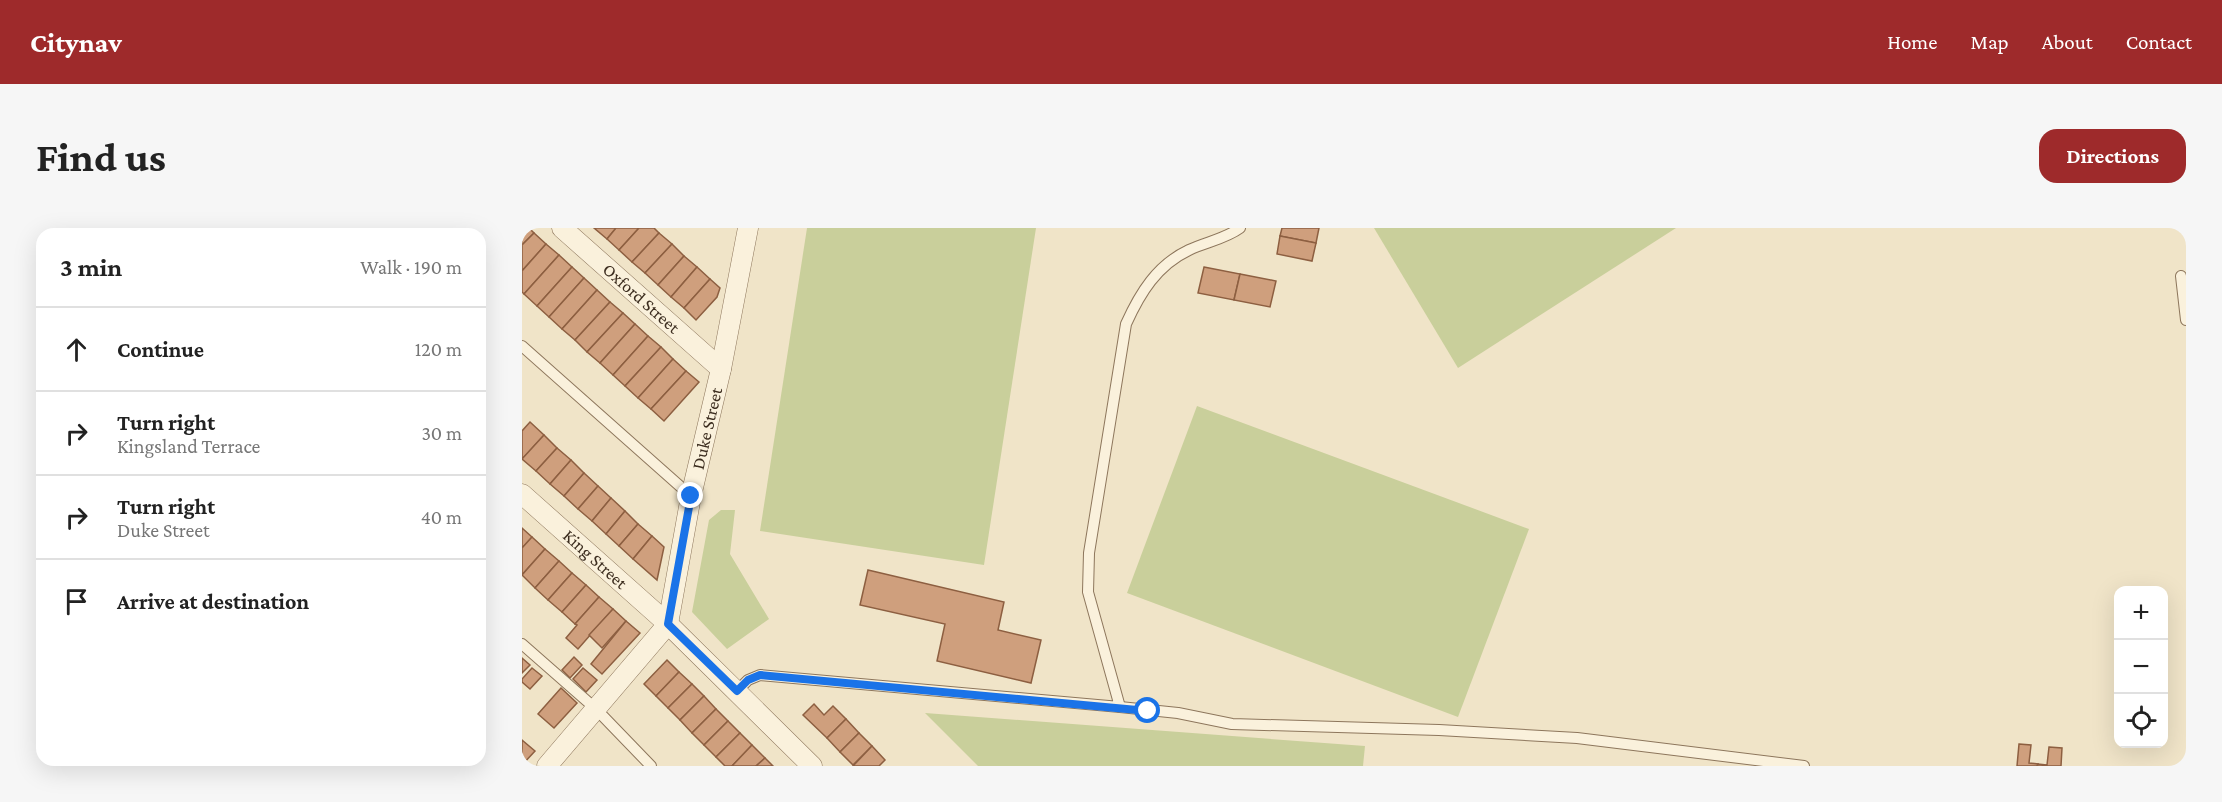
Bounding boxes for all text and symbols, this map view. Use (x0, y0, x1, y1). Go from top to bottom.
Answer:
text: Citynav (30, 27, 122, 58)
text: Home (1887, 30, 1937, 54)
text: Map (1970, 30, 2009, 54)
text: About (2042, 30, 2093, 54)
text: Contact (2126, 30, 2192, 54)
button: Directions (2039, 129, 2186, 183)
text: Find us (36, 133, 166, 180)
text: 3 min (60, 253, 122, 282)
text: Walk · 190 m (360, 256, 462, 278)
street label: Oxford Street (599, 259, 685, 338)
icon: ahead (60, 333, 93, 366)
text: Continue (117, 337, 204, 362)
text: 120 m (415, 338, 462, 360)
street label: Duke Street (688, 385, 727, 471)
text: Turn right (117, 410, 215, 435)
icon: right (60, 417, 93, 450)
text: 30 m (421, 422, 462, 444)
text: Kingsland Terrace (117, 435, 260, 457)
route end (677, 482, 703, 508)
text: Turn right (117, 494, 215, 519)
icon: right (60, 501, 93, 534)
text: 40 m (421, 506, 462, 528)
text: Duke Street (117, 519, 210, 541)
street label: King Street (559, 525, 632, 594)
icon: arrive (60, 585, 93, 618)
map controls (2114, 586, 2168, 748)
button: + (2114, 586, 2168, 640)
text: Arrive at destination (117, 589, 309, 614)
button: − (2114, 640, 2168, 694)
button: locate (2114, 694, 2168, 748)
route start (1134, 697, 1160, 723)

